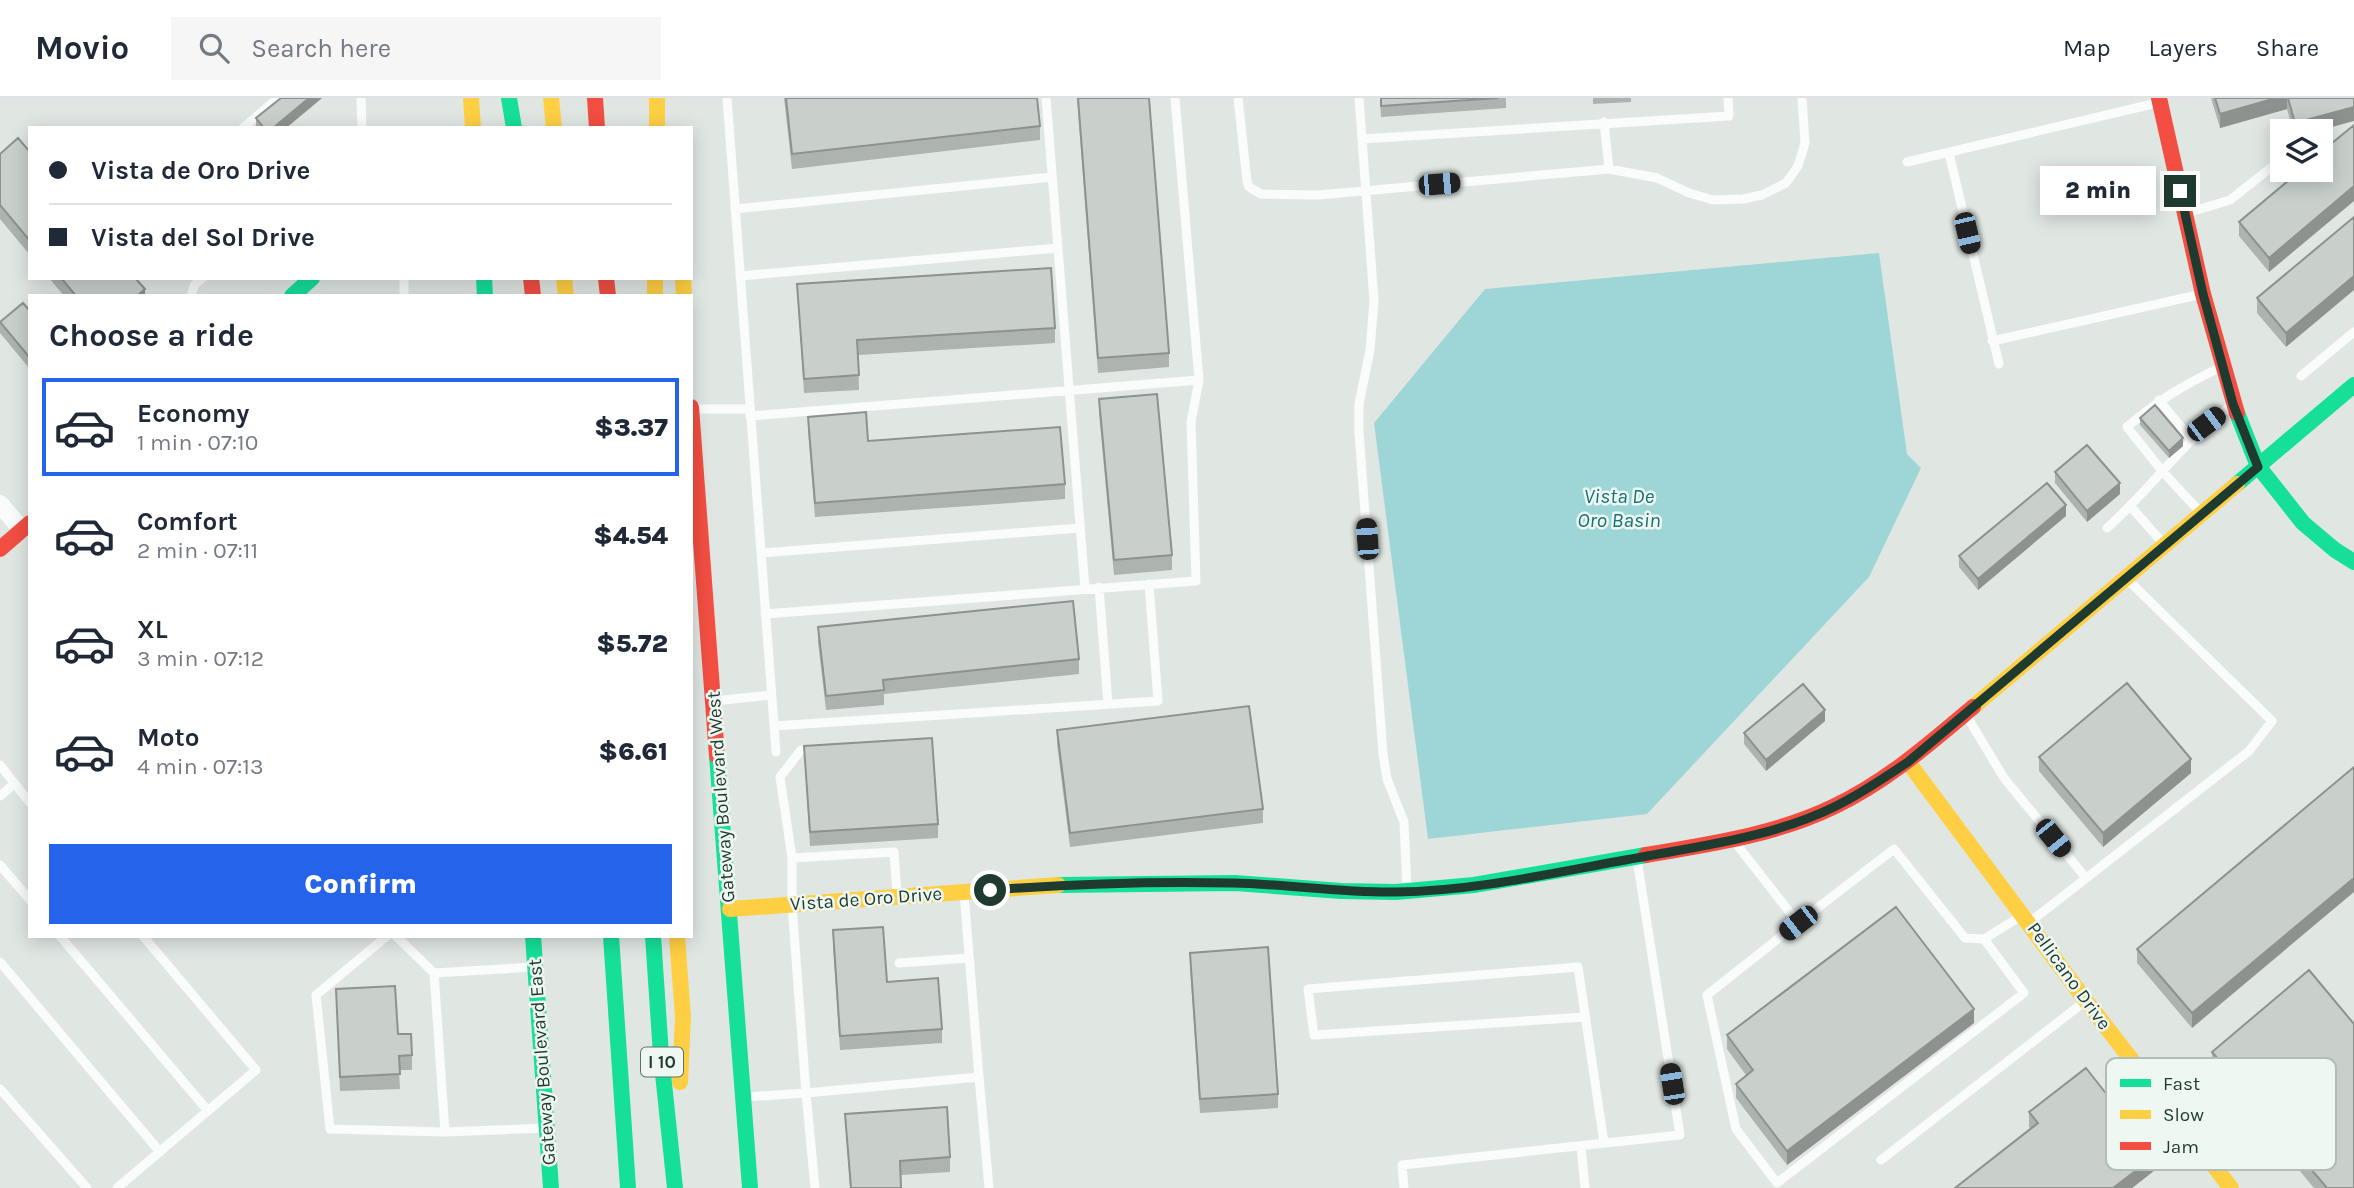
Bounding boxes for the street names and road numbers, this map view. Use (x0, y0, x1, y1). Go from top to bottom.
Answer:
street label: Gateway Boulevard West (703, 691, 739, 903)
street label: Vista de Oro Drive (789, 883, 943, 915)
street label: Pellicano Drive (2023, 918, 2115, 1034)
street label: Gateway Boulevard East (524, 958, 560, 1166)
road number: I 10 (641, 1048, 683, 1077)

